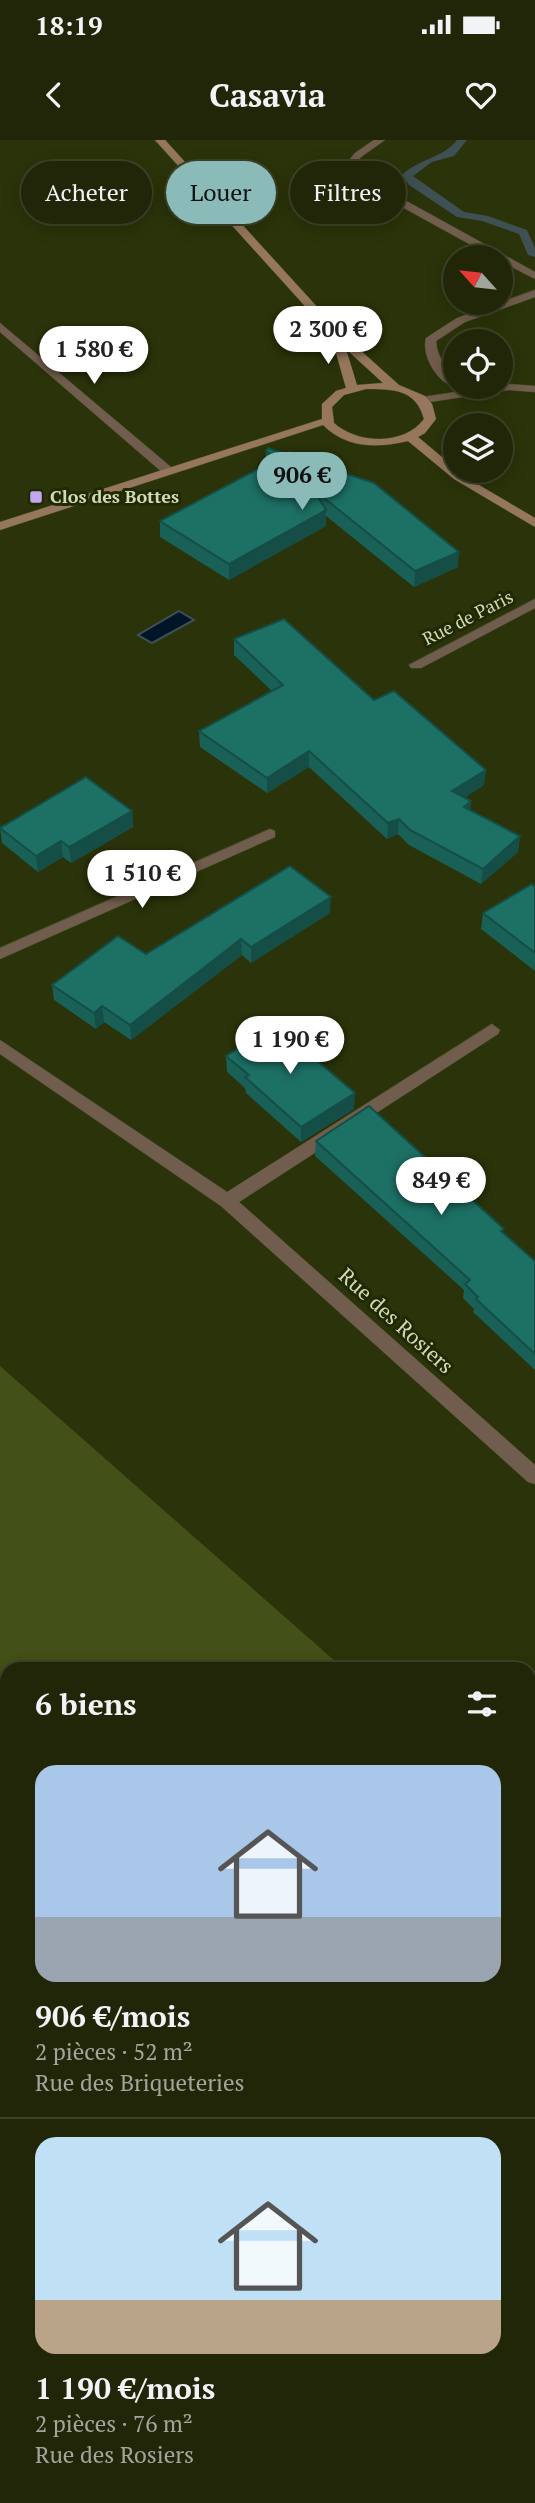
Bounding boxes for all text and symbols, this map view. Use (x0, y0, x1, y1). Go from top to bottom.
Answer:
text: 18:19 (35, 8, 103, 42)
text: Casavia (209, 74, 326, 116)
icon: back (35, 76, 73, 114)
icon: heart (462, 76, 500, 114)
chip: Acheter (21, 161, 152, 224)
chip: Louer (166, 161, 276, 224)
chip: Filtres (290, 161, 406, 224)
north arrow (443, 245, 513, 315)
map controls (443, 245, 513, 483)
pin: 2 300 € (263, 306, 393, 366)
text: 2 300 € (289, 313, 367, 344)
pin: 1 580 € (29, 327, 159, 386)
button: locate (443, 329, 513, 399)
text: 1 580 € (55, 333, 133, 364)
button: layers (443, 413, 513, 483)
pin: 906 € (253, 452, 351, 512)
text: 906 € (273, 459, 331, 490)
place label: Clos des Bottes (50, 484, 179, 508)
marker: Clos des Bottes (28, 489, 44, 505)
street label: Rue de Paris (418, 584, 517, 650)
pin: 1 510 € (77, 850, 207, 910)
text: 1 510 € (103, 857, 181, 888)
pin: 1 190 € (225, 1016, 355, 1076)
text: 1 190 € (251, 1023, 329, 1054)
pin: 849 € (392, 1158, 490, 1217)
text: 849 € (412, 1164, 470, 1195)
street label: Rue des Rosiers (333, 1261, 460, 1379)
text: 6 biens (35, 1684, 137, 1724)
icon: filters (463, 1685, 501, 1723)
icon: home (205, 1811, 331, 1937)
text: 906 €/mois (35, 1996, 190, 2036)
text: 2 pièces · 52 m² (35, 2036, 193, 2067)
text: Rue des Briqueteries (35, 2067, 245, 2098)
icon: home (205, 2183, 331, 2309)
text: 1 190 €/mois (35, 2368, 215, 2408)
text: 2 pièces · 76 m² (35, 2408, 193, 2439)
text: Rue des Rosiers (35, 2439, 194, 2470)

